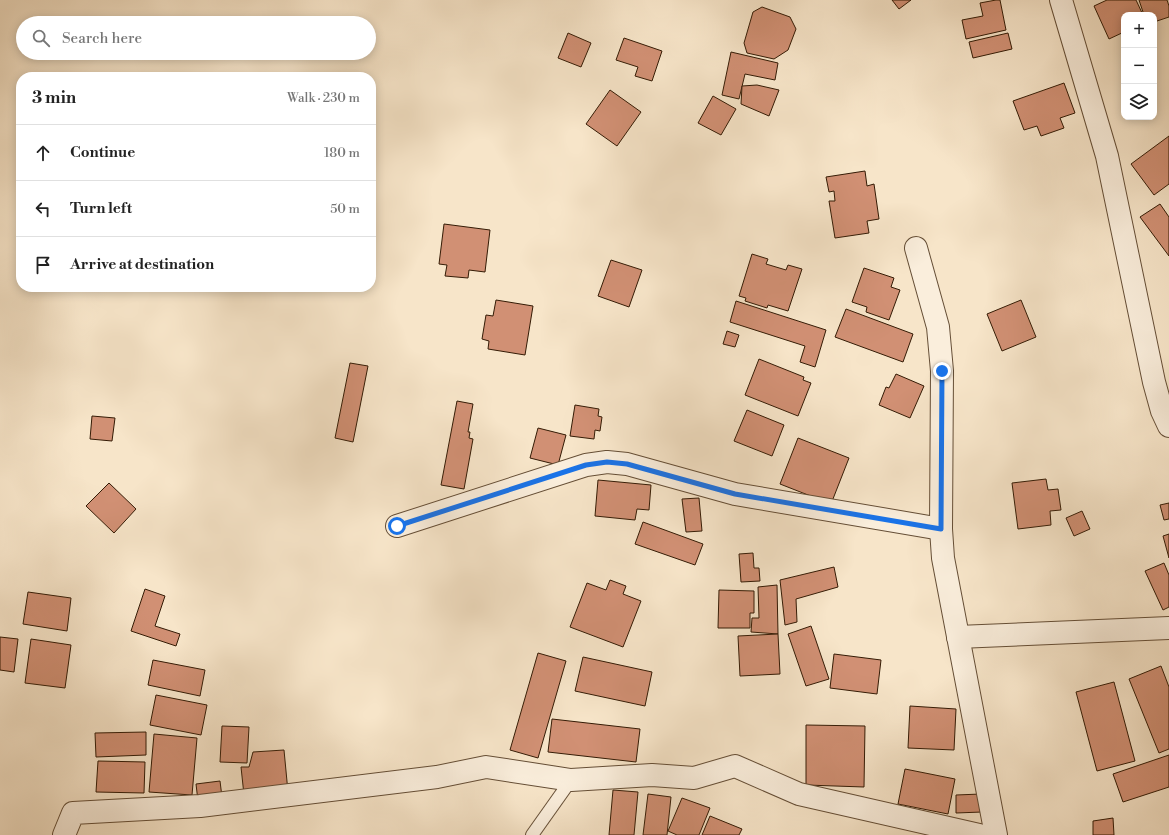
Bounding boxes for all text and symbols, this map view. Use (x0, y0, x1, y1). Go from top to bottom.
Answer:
map controls (1121, 12, 1157, 120)
button: + (1121, 12, 1157, 48)
search box (16, 16, 376, 60)
icon: search (30, 27, 52, 49)
text: Search here (62, 29, 142, 48)
button: − (1121, 48, 1157, 84)
button: layers (1121, 84, 1157, 120)
text: 3 min (32, 87, 76, 109)
text: Walk · 230 m (287, 90, 360, 106)
icon: ahead (32, 142, 54, 164)
text: Continue (70, 143, 135, 162)
text: 180 m (324, 145, 360, 161)
icon: left (32, 198, 54, 220)
text: Turn left (70, 199, 132, 218)
text: 50 m (330, 201, 360, 217)
icon: arrive (32, 254, 54, 276)
text: Arrive at destination (70, 255, 214, 274)
route end (933, 362, 951, 380)
route start (388, 517, 406, 535)

